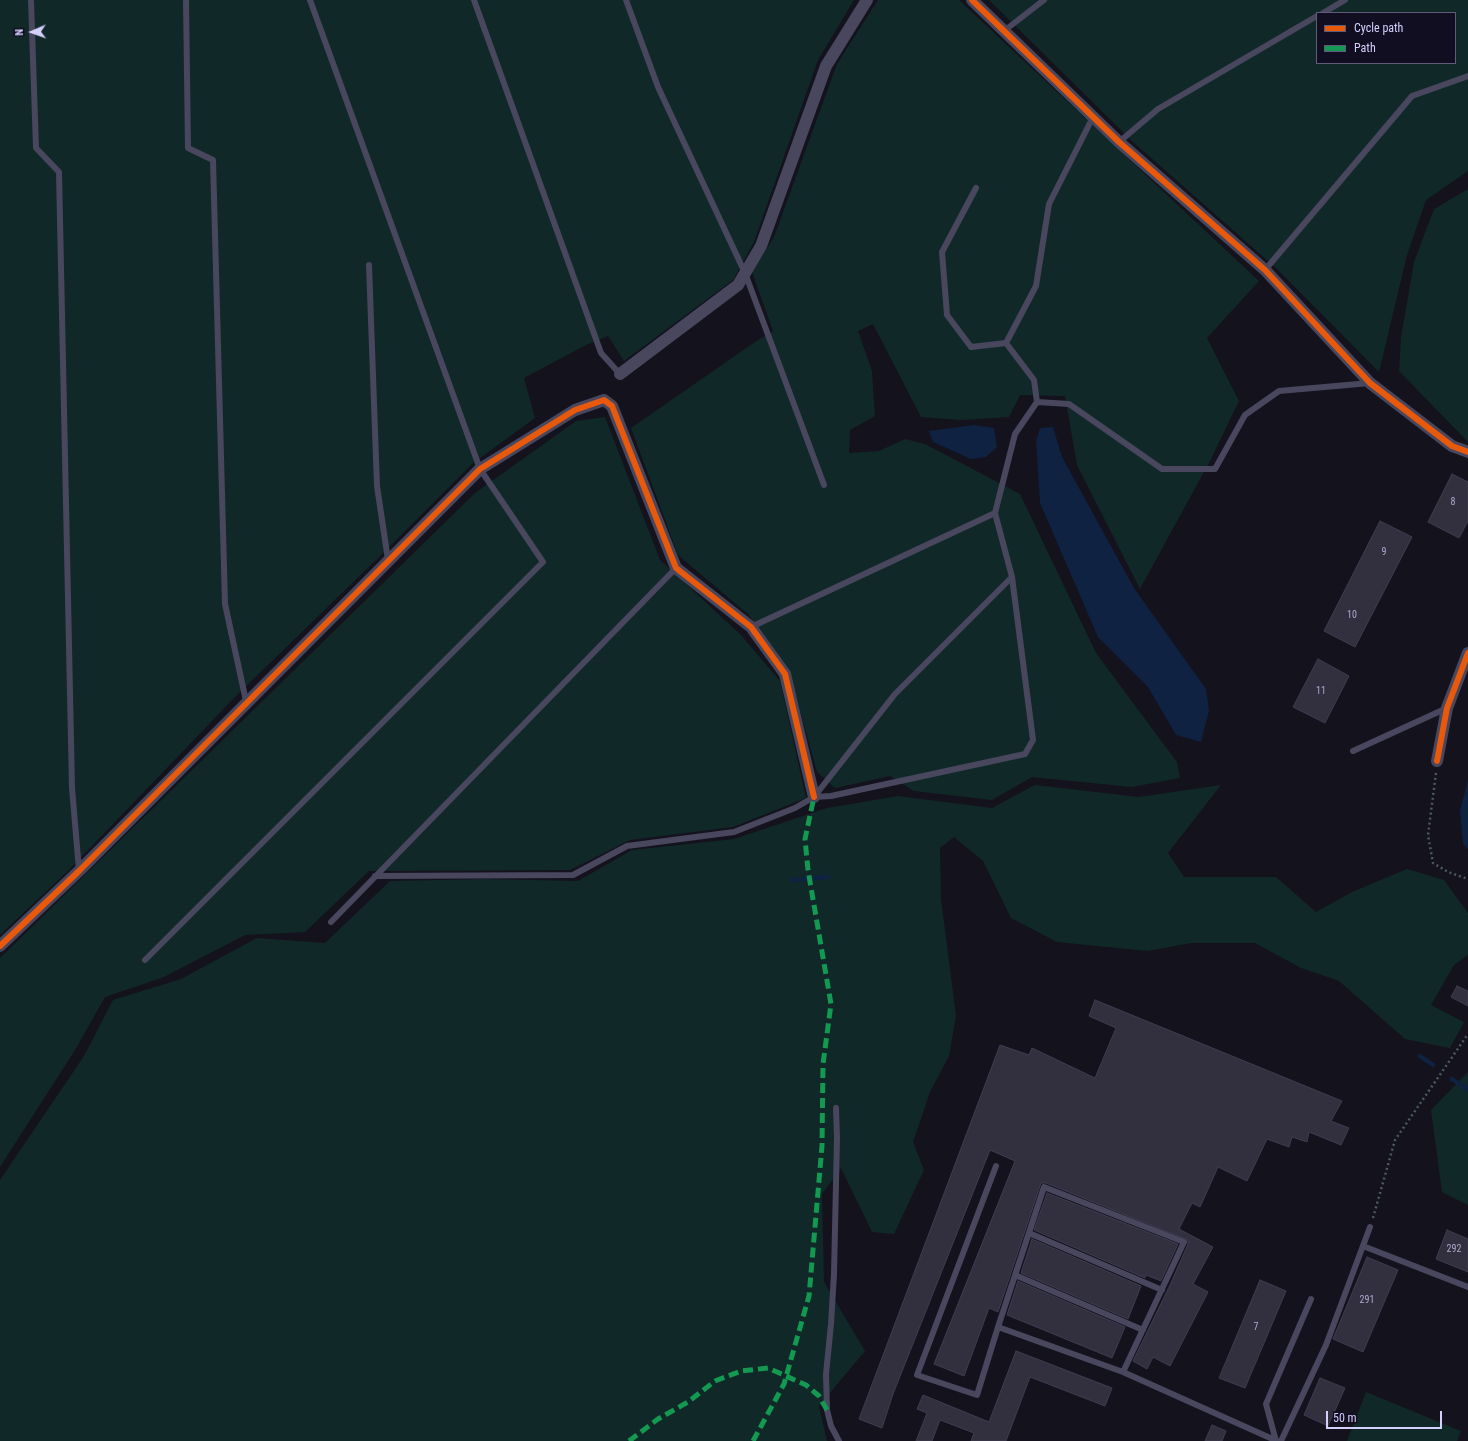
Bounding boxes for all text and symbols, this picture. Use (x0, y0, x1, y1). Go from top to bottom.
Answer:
north arrow (12, 12, 52, 52)
legend (1316, 12, 1456, 64)
text: Cycle path (1354, 21, 1403, 35)
text: N (13, 29, 26, 36)
text: Path (1354, 41, 1376, 55)
house number: 8 (1451, 496, 1455, 508)
house number: 9 (1382, 546, 1386, 558)
house number: 10 (1347, 609, 1357, 621)
house number: 11 (1316, 685, 1326, 697)
house number: 292 (1447, 1243, 1461, 1255)
house number: 291 (1360, 1294, 1374, 1306)
house number: 7 (1254, 1321, 1258, 1333)
scale bar (1328, 1403, 1444, 1429)
text: 50 m (1333, 1411, 1357, 1425)

